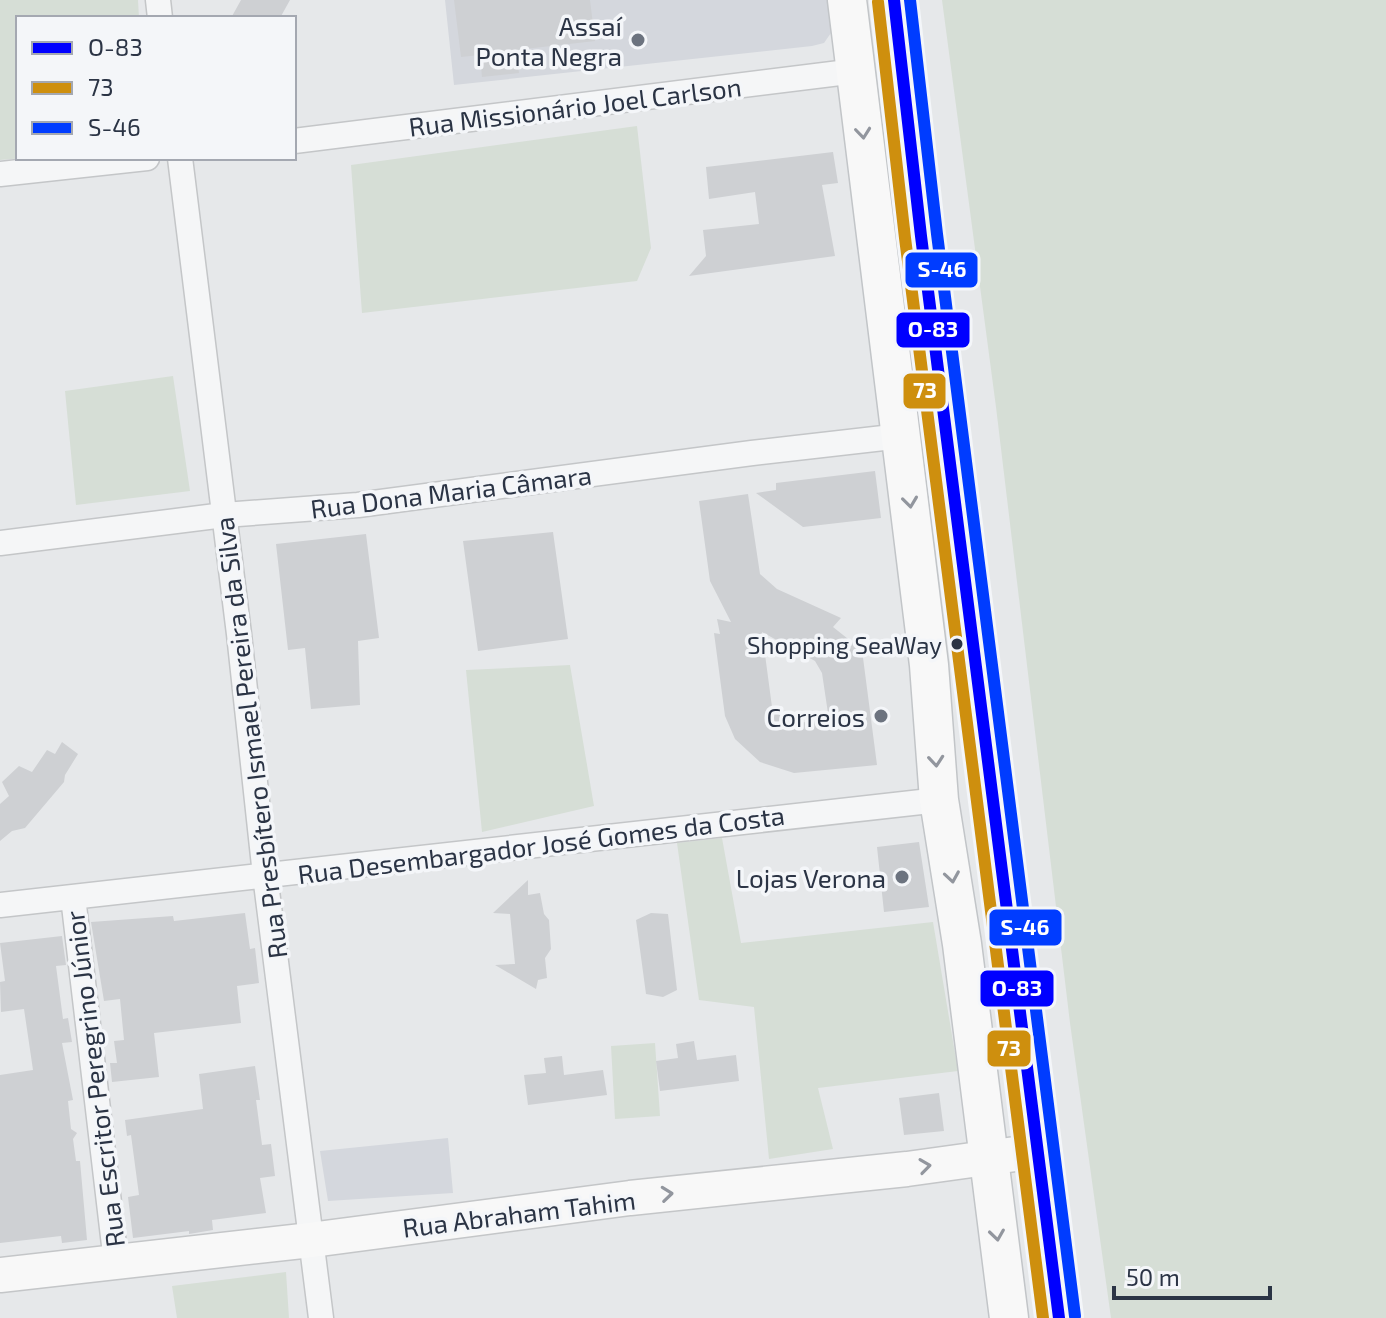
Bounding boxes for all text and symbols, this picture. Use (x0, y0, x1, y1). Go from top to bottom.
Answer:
place label: Assaí Ponta Negra (475, 10, 624, 71)
legend (16, 16, 296, 160)
marker: Assaí Ponta Negra (629, 31, 647, 49)
text: O-83 (88, 32, 143, 61)
street label: Rua Missionário Joel Carlson (407, 70, 743, 142)
text: 73 (88, 72, 114, 101)
text: S-46 (88, 112, 141, 141)
one-way arrow (855, 127, 872, 140)
line badge: S-46 (904, 251, 979, 289)
text: S-46 (918, 255, 967, 281)
line badge: O-83 (895, 311, 971, 349)
text: O-83 (908, 315, 958, 341)
line badge: 73 (902, 372, 947, 410)
text: 73 (913, 376, 937, 402)
street label: Rua Dona Maria Câmara (309, 458, 593, 524)
one-way arrow (901, 496, 918, 509)
street label: Rua Presbítero Ismael Pereira da Silva (208, 516, 292, 960)
place label: Shopping SeaWay (747, 630, 942, 659)
marker: Shopping SeaWay (949, 636, 965, 652)
place label: Correios (767, 701, 865, 732)
marker: Correios (872, 707, 890, 725)
one-way arrow (928, 755, 945, 768)
street label: Rua Desembargador José Gomes da Costa (296, 799, 786, 889)
place label: Lojas Verona (736, 862, 886, 893)
marker: Lojas Verona (893, 868, 911, 886)
one-way arrow (942, 870, 959, 883)
line badge: S-46 (988, 908, 1063, 947)
street label: Rua Escritor Peregrino Júnior (58, 909, 130, 1249)
text: S-46 (1001, 913, 1050, 939)
line badge: O-83 (979, 969, 1055, 1008)
text: O-83 (992, 974, 1042, 1000)
line badge: 73 (986, 1029, 1032, 1068)
text: 73 (997, 1034, 1021, 1060)
one-way arrow (918, 1158, 932, 1175)
street label: Rua Abraham Tahim (401, 1183, 637, 1243)
one-way arrow (660, 1186, 673, 1203)
one-way arrow (988, 1228, 1005, 1242)
scale bar (1114, 1250, 1270, 1300)
text: 50 m (1126, 1262, 1180, 1291)

